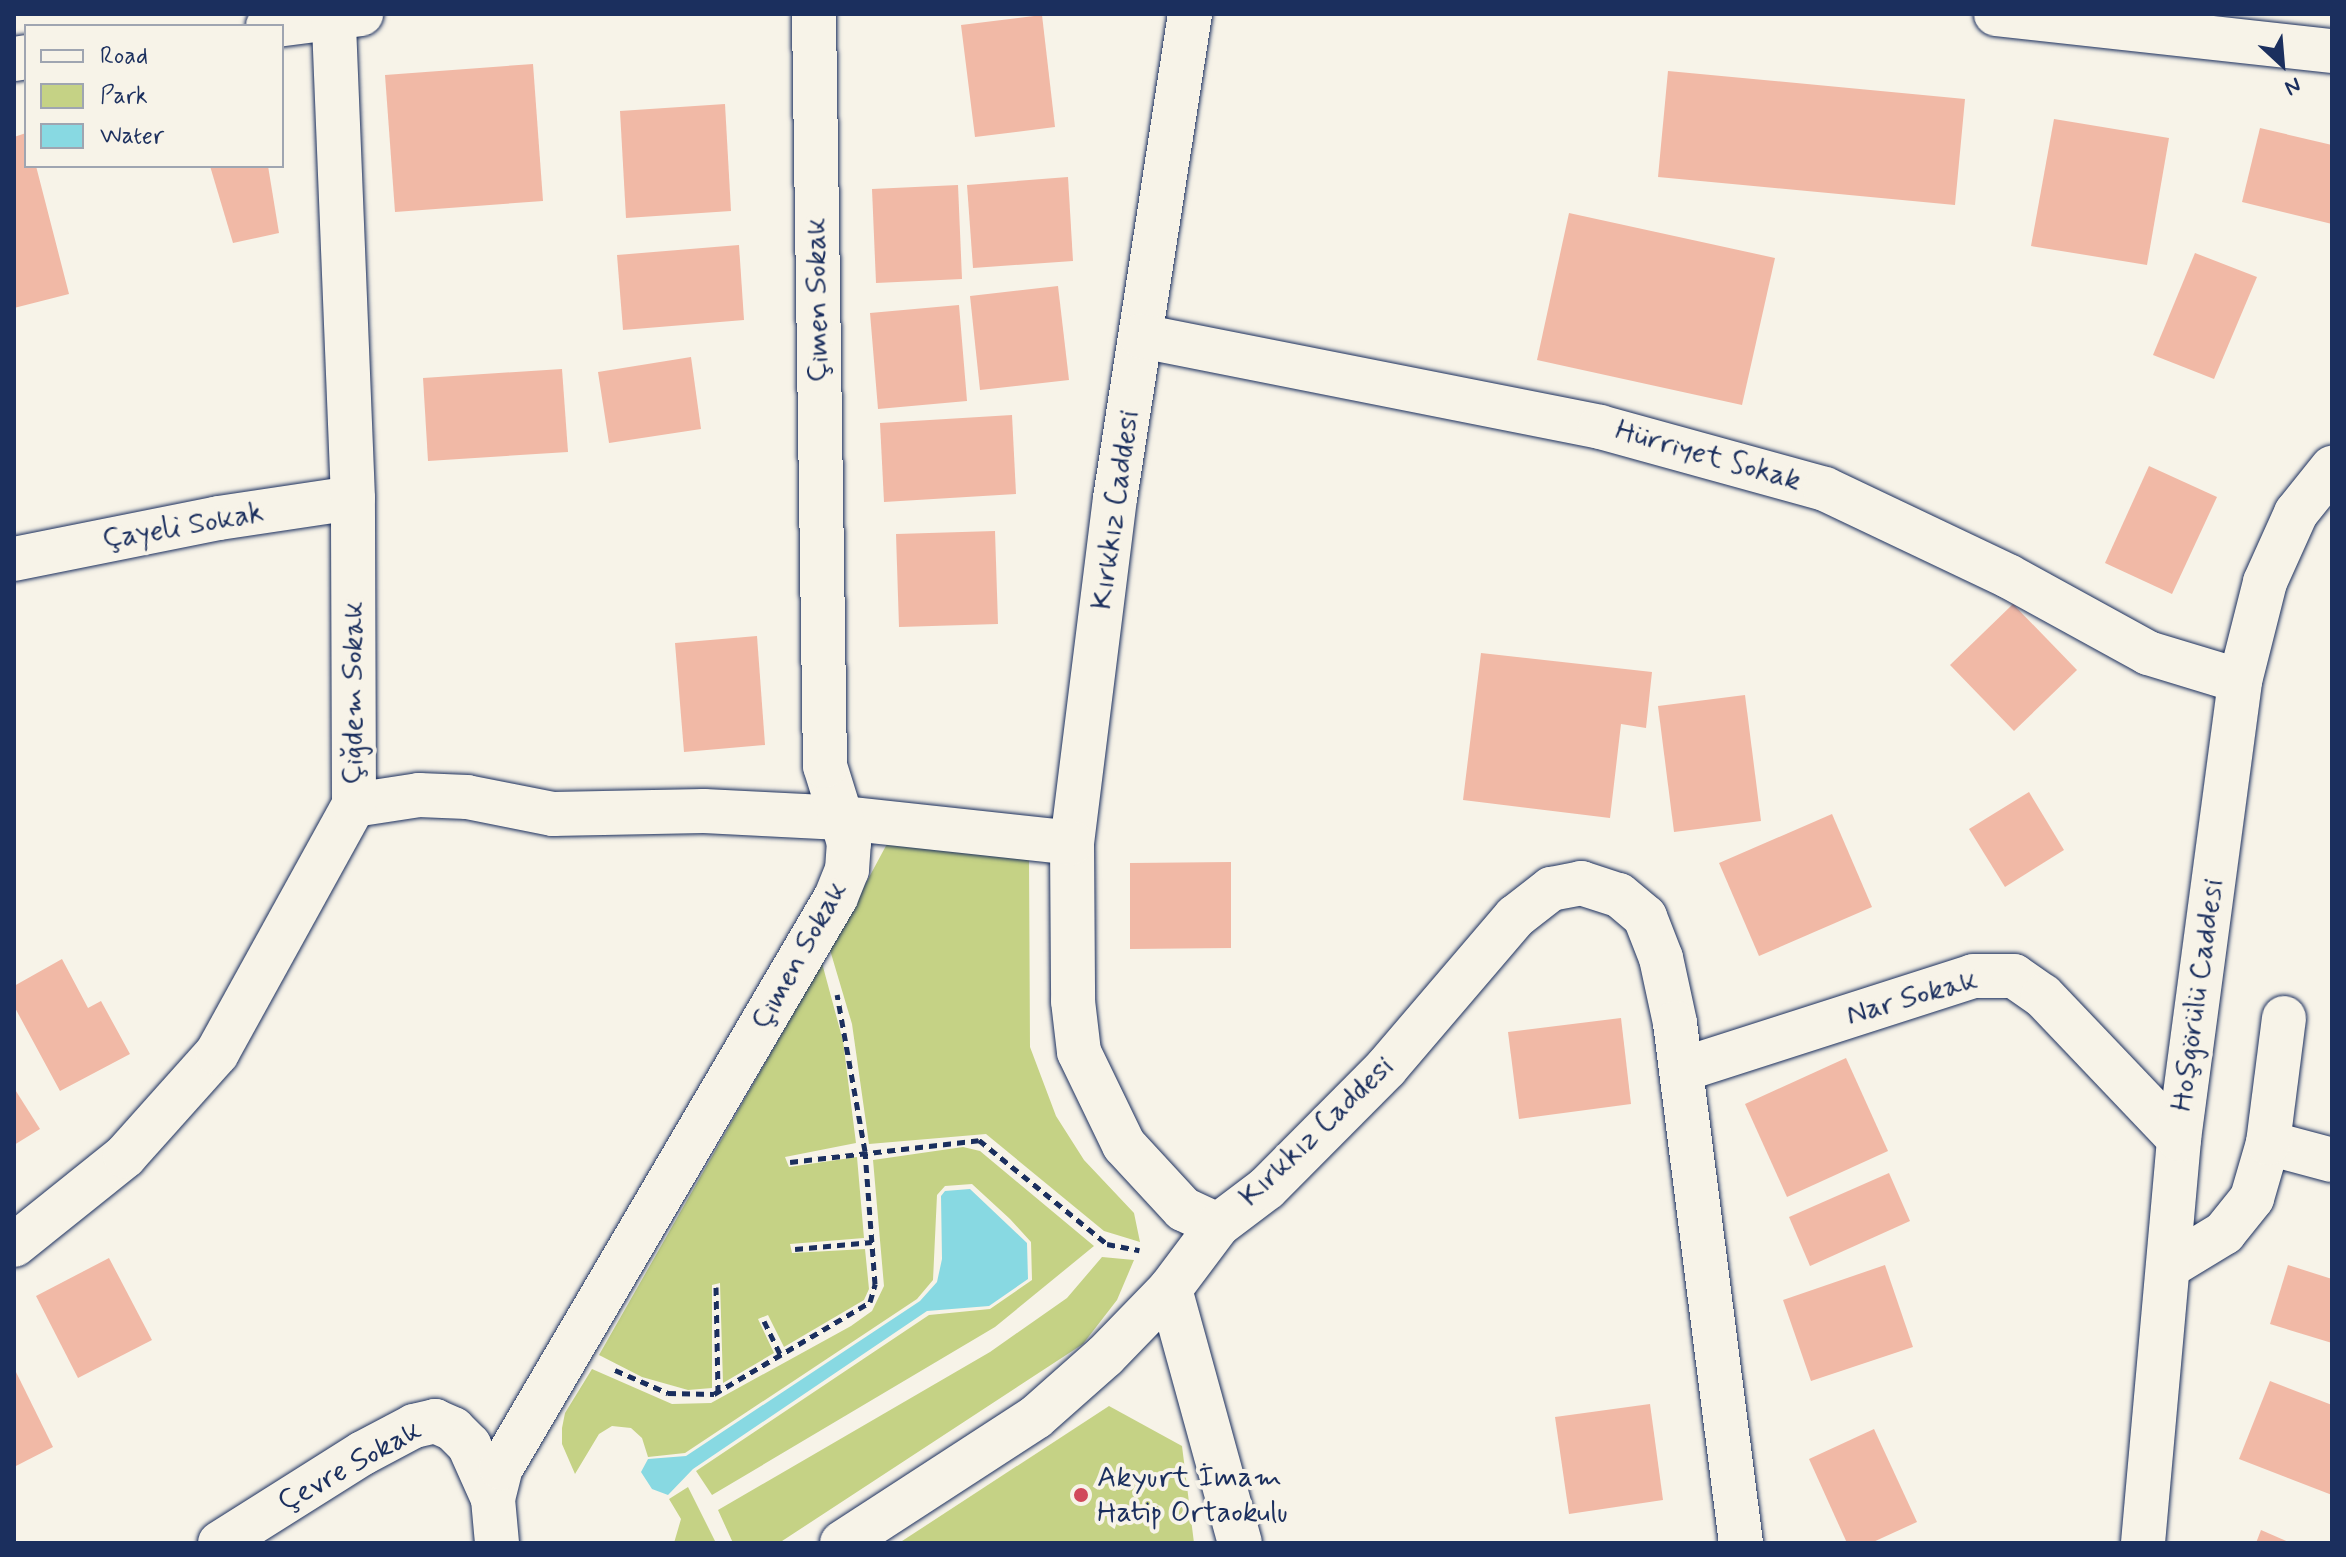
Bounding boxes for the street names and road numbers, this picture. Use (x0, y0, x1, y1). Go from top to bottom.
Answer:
street label: Çimen Sokak (799, 217, 837, 383)
street label: Kırkkız Caddesi (1084, 405, 1148, 615)
street label: Hürriyet Sokak (1609, 412, 1807, 500)
street label: Çayeli Sokak (100, 495, 266, 559)
street label: Çiğdem Sokak (336, 603, 372, 783)
street label: Çimen Sokak (744, 875, 856, 1037)
street label: Hoşgörülü Caddesi (2164, 876, 2232, 1114)
street label: Nar Sokak (1844, 963, 1980, 1033)
street label: Kırkkız Caddesi (1230, 1047, 1404, 1217)
street label: Çevre Sokak (272, 1413, 428, 1521)

